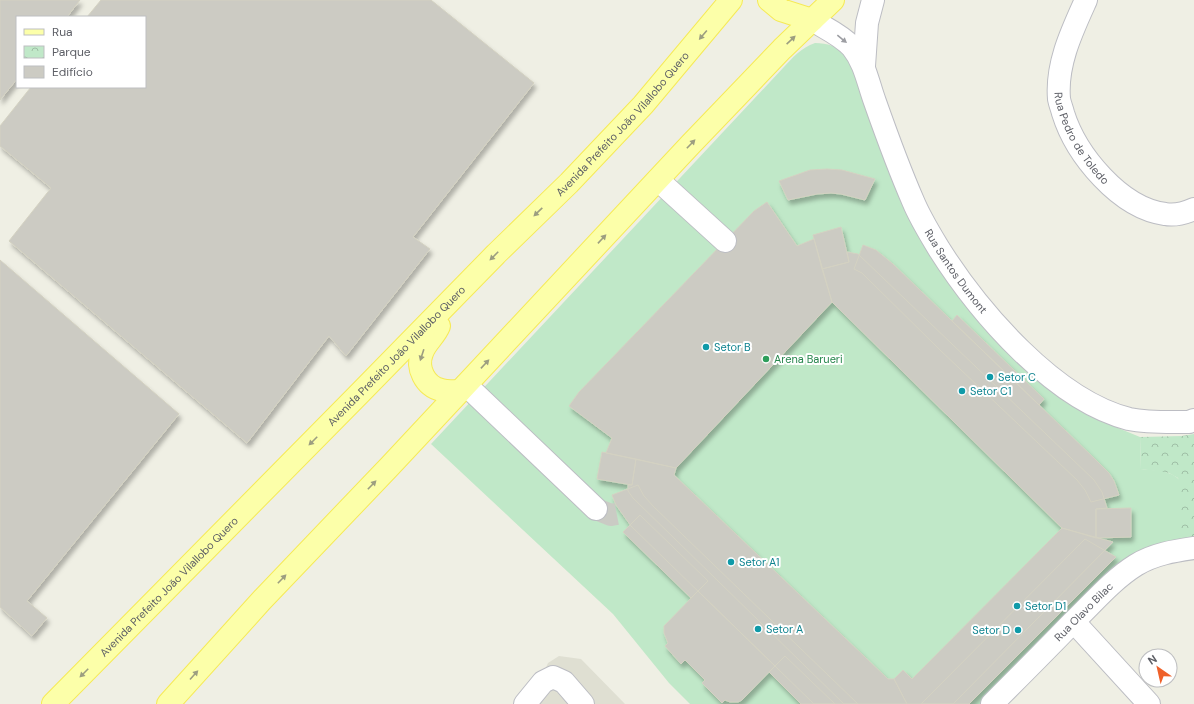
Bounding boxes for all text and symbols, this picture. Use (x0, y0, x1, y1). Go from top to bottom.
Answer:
legend (16, 16, 146, 88)
text: Rua (52, 24, 73, 40)
one-way arrow (698, 29, 707, 40)
one-way arrow (836, 34, 847, 43)
one-way arrow (786, 35, 796, 44)
text: Parque (52, 44, 91, 60)
street label: Avenida Prefeito João Vilallobo Quero (553, 49, 692, 199)
text: Edifício (52, 64, 93, 80)
street label: Rua Pedro de Toledo (1052, 92, 1112, 187)
one-way arrow (686, 139, 695, 149)
one-way arrow (533, 207, 543, 217)
street label: Rua Santos Dumont (922, 226, 991, 316)
one-way arrow (597, 234, 607, 244)
one-way arrow (489, 251, 499, 260)
street label: Avenida Prefeito João Vilallobo Quero (324, 283, 468, 429)
place label: Setor B (714, 340, 751, 354)
marker: Setor B (701, 342, 711, 352)
one-way arrow (419, 349, 425, 361)
place label: Arena Barueri (774, 352, 843, 366)
marker: Arena Barueri (761, 354, 771, 364)
one-way arrow (481, 358, 490, 369)
place label: Setor C (998, 370, 1036, 384)
marker: Setor C (985, 372, 995, 382)
place label: Setor C1 (970, 384, 1011, 398)
marker: Setor C1 (957, 386, 967, 396)
one-way arrow (308, 436, 318, 446)
one-way arrow (367, 480, 377, 490)
street label: Avenida Prefeito João Vilallobo Quero (97, 514, 241, 660)
place label: Setor A1 (739, 555, 780, 569)
marker: Setor A1 (726, 557, 736, 567)
one-way arrow (277, 574, 287, 584)
street label: Rua Olavo Bilac (1051, 579, 1116, 644)
place label: Setor D1 (1025, 599, 1066, 613)
marker: Setor D1 (1012, 601, 1022, 611)
place label: Setor A (766, 622, 803, 636)
place label: Setor D (972, 623, 1010, 637)
marker: Setor A (753, 624, 763, 634)
marker: Setor D (1013, 625, 1023, 635)
north arrow (1138, 648, 1178, 688)
text: N (1145, 652, 1160, 668)
one-way arrow (79, 668, 89, 678)
one-way arrow (189, 670, 199, 680)

